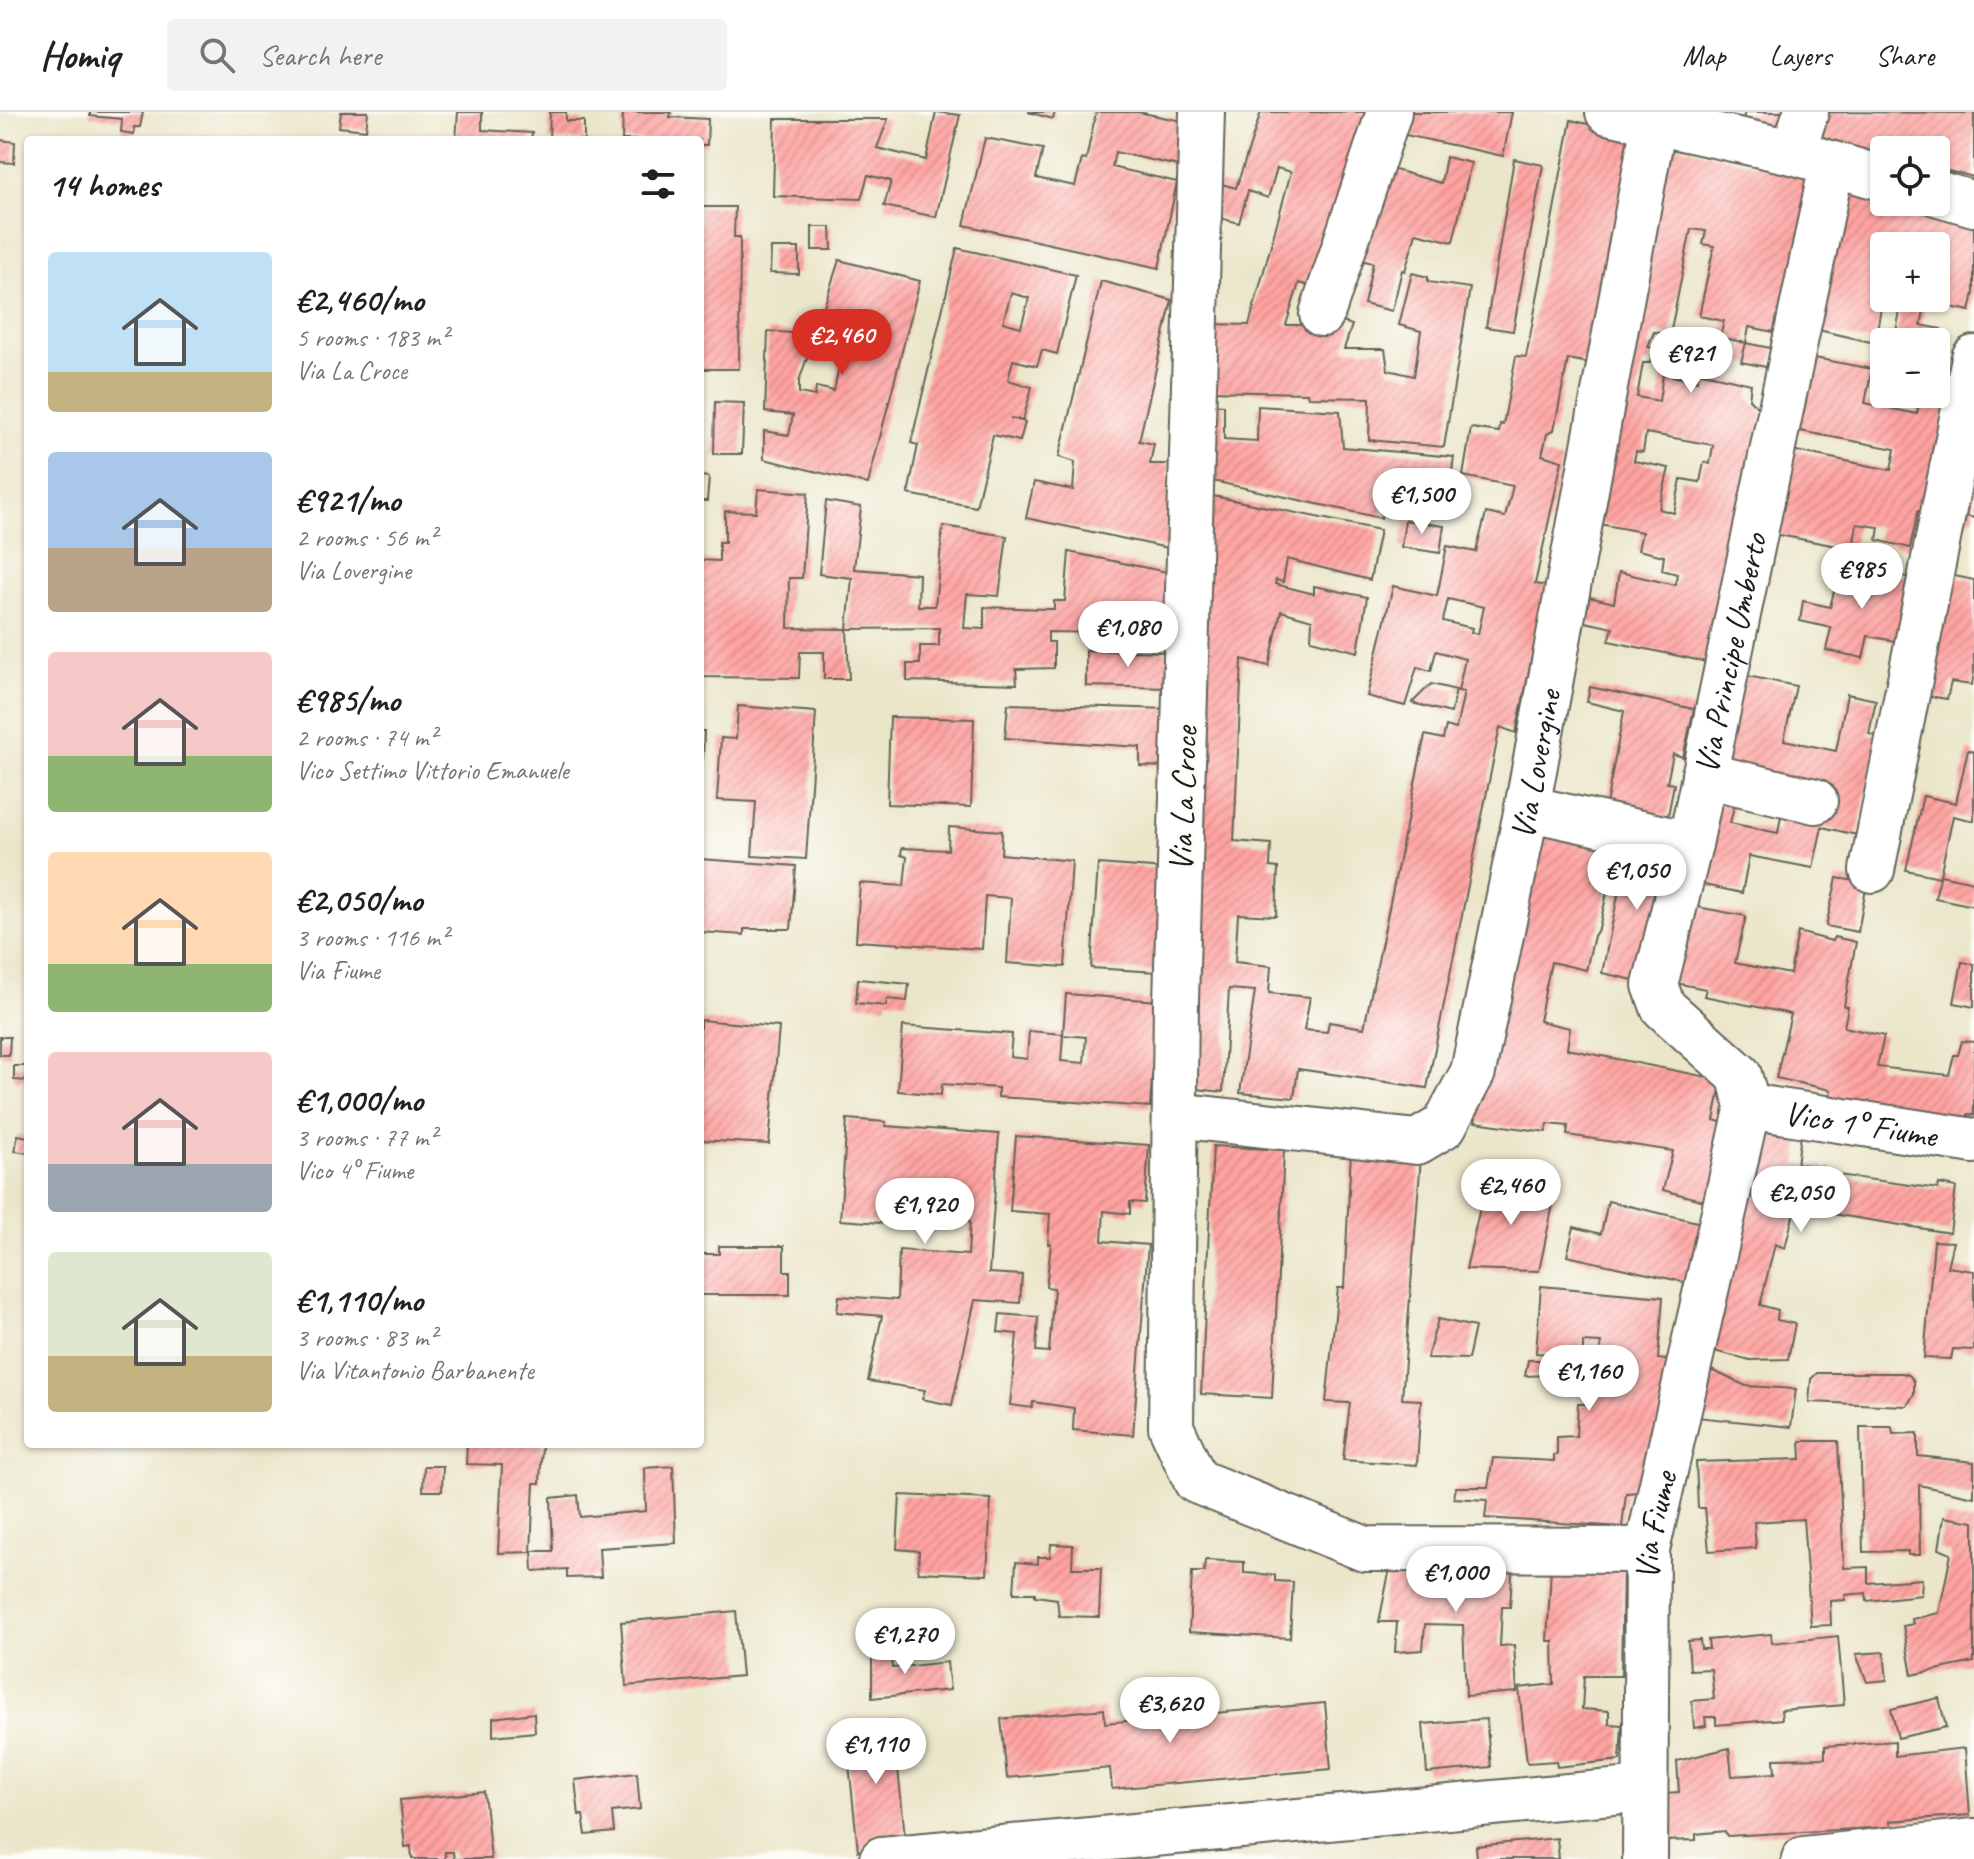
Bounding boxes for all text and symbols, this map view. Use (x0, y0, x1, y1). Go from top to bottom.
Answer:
search box (167, 19, 727, 91)
text: Homiq (40, 32, 119, 79)
icon: search (195, 33, 239, 77)
text: Search here (259, 36, 381, 74)
text: Map (1683, 38, 1726, 73)
text: Layers (1770, 38, 1831, 73)
text: Share (1875, 38, 1934, 73)
map controls (1870, 136, 1950, 408)
button: locate (1870, 136, 1950, 216)
icon: filters (636, 162, 680, 206)
text: 14 homes (48, 163, 159, 206)
button: + (1870, 232, 1950, 312)
text: €2,460/mo (296, 278, 424, 321)
icon: home (112, 284, 208, 380)
pin: €2,460 (777, 309, 907, 377)
text: €2,460 (810, 318, 874, 351)
text: 5 rooms · 183 m² (296, 321, 448, 354)
pin: €921 (1644, 327, 1738, 395)
button: − (1870, 328, 1950, 408)
text: €921 (1668, 336, 1714, 369)
text: Via La Croce (296, 354, 407, 387)
pin: €1,500 (1357, 468, 1487, 536)
text: €1,500 (1390, 477, 1454, 510)
text: €921/mo (296, 478, 400, 521)
icon: home (112, 484, 208, 580)
text: 2 rooms · 56 m² (296, 521, 437, 554)
street label: Via Principe Umberto (1684, 528, 1777, 777)
pin: €985 (1815, 543, 1909, 611)
text: €985 (1839, 552, 1885, 585)
text: Via Lovergine (296, 554, 411, 587)
pin: €1,080 (1063, 601, 1193, 669)
text: €1,080 (1096, 610, 1160, 643)
text: €985/mo (296, 678, 400, 721)
icon: home (112, 684, 208, 780)
street label: Via Lovergine (1500, 685, 1571, 843)
text: 2 rooms · 74 m² (296, 721, 437, 754)
street label: Via La Croce (1158, 724, 1207, 872)
text: Vico Settimo Vittorio Emanuele (296, 754, 569, 787)
pin: €1,050 (1572, 844, 1702, 912)
text: €1,050 (1605, 853, 1669, 886)
text: €2,050/mo (296, 878, 422, 921)
icon: home (112, 884, 208, 980)
text: 3 rooms · 116 m² (296, 921, 448, 954)
text: Via Fiume (296, 954, 380, 987)
text: €1,000/mo (296, 1078, 423, 1121)
icon: home (112, 1084, 208, 1180)
street label: Vico 1° Fiume (1782, 1091, 1942, 1157)
text: 3 rooms · 77 m² (296, 1121, 437, 1154)
text: Vico 4° Fiume (296, 1154, 413, 1187)
pin: €2,460 (1446, 1159, 1576, 1227)
pin: €2,050 (1736, 1166, 1866, 1234)
text: €2,460 (1479, 1168, 1543, 1201)
text: €2,050 (1769, 1175, 1833, 1208)
pin: €1,920 (860, 1178, 990, 1246)
text: €1,920 (893, 1187, 957, 1220)
text: €1,110/mo (296, 1278, 423, 1321)
icon: home (112, 1284, 208, 1380)
text: 3 rooms · 83 m² (296, 1321, 437, 1354)
pin: €1,160 (1524, 1345, 1654, 1413)
text: Via Vitantonio Barbanente (296, 1354, 534, 1387)
text: €1,160 (1557, 1354, 1621, 1387)
street label: Via Fiume (1626, 1466, 1687, 1580)
pin: €1,000 (1391, 1546, 1521, 1614)
text: €1,000 (1424, 1555, 1488, 1588)
pin: €1,270 (840, 1608, 970, 1676)
text: €1,270 (873, 1617, 937, 1650)
pin: €3,620 (1105, 1677, 1235, 1745)
text: €3,620 (1138, 1686, 1202, 1719)
pin: €1,110 (811, 1718, 941, 1786)
text: €1,110 (844, 1727, 908, 1760)

